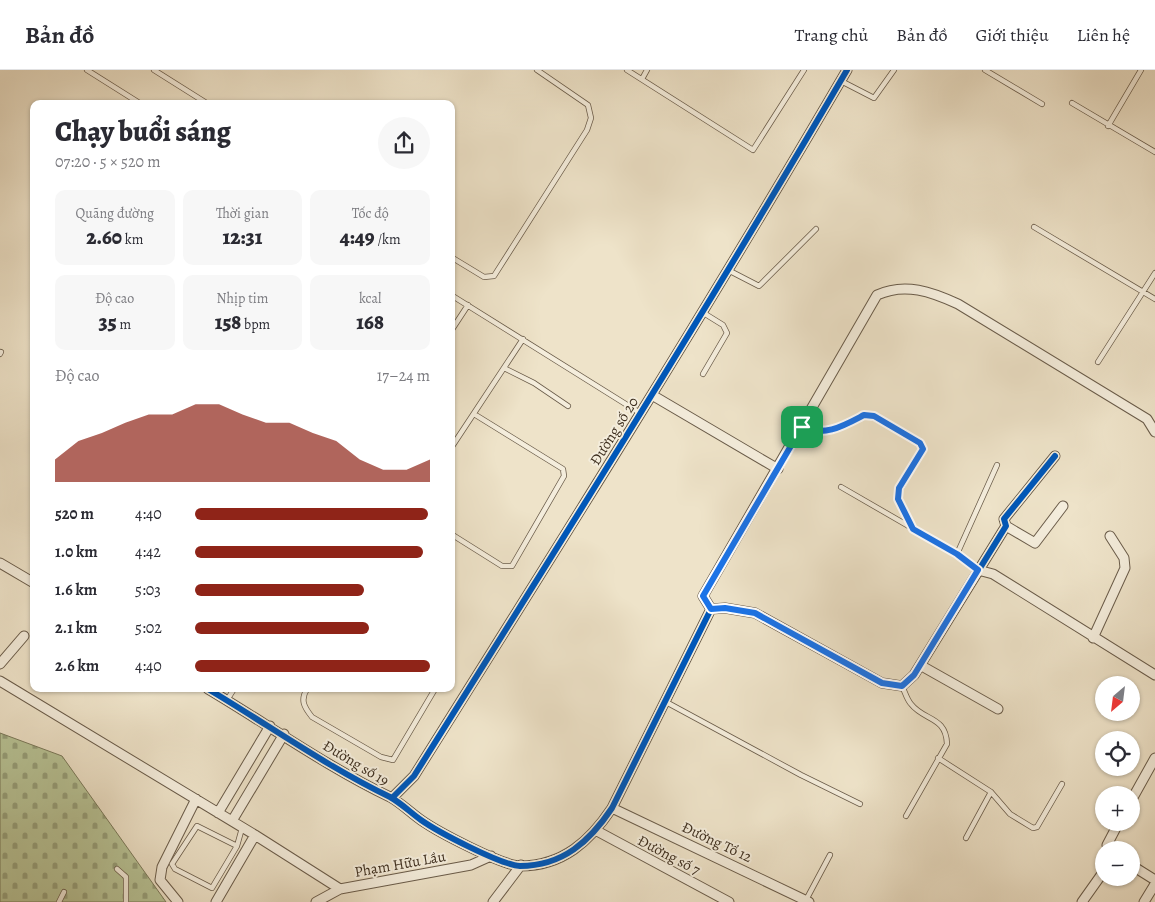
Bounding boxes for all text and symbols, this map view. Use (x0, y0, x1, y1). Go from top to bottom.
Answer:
text: Bản đồ (25, 19, 94, 51)
text: Trang chủ (794, 23, 868, 47)
text: Bản đồ (896, 23, 948, 47)
text: Giới thiệu (976, 23, 1049, 47)
text: Liên hệ (1077, 23, 1130, 47)
text: Chạy buổi sáng (55, 113, 231, 151)
button: share (378, 117, 430, 169)
text: 07:20 · 5 × 520 m (55, 151, 161, 173)
text: Quãng đường (76, 204, 154, 223)
text: Thời gian (216, 204, 269, 223)
text: Tốc độ (352, 204, 389, 223)
text: 2.60 (86, 223, 122, 251)
text: 12:31 (223, 223, 262, 251)
text: 4:49 (340, 223, 375, 251)
text: km (122, 230, 143, 249)
text: /km (375, 230, 401, 249)
text: Độ cao (95, 289, 134, 308)
text: Nhịp tim (217, 289, 268, 308)
text: kcal (359, 289, 381, 308)
text: 35 (99, 308, 117, 336)
text: 158 (215, 308, 241, 336)
text: 168 (356, 308, 384, 336)
text: m (117, 315, 131, 334)
text: bpm (241, 315, 270, 334)
text: Độ cao (55, 365, 100, 387)
text: 17–24 m (377, 365, 430, 387)
street label: Đường số 20 (585, 393, 643, 469)
pin (781, 406, 823, 448)
icon: arrive (788, 413, 816, 441)
text: 520 m (55, 503, 94, 525)
text: 4:40 (135, 503, 162, 525)
text: 1.0 km (55, 541, 98, 563)
text: 4:42 (135, 541, 161, 563)
text: 1.6 km (55, 579, 97, 601)
text: 5:03 (135, 579, 161, 601)
text: 2.1 km (55, 617, 97, 639)
text: 5:02 (135, 617, 162, 639)
text: 2.6 km (55, 655, 99, 677)
text: 4:40 (135, 655, 162, 677)
north arrow (1095, 676, 1140, 721)
map controls (1095, 676, 1140, 886)
button: locate (1095, 731, 1140, 776)
street label: Đường số 19 (319, 735, 393, 791)
button: + (1095, 786, 1140, 831)
street label: Đường Tổ 12 (679, 817, 755, 867)
street label: Đường số 7 (634, 830, 704, 880)
button: − (1095, 841, 1140, 886)
street label: Phạm Hữu Lầu (353, 846, 448, 882)

